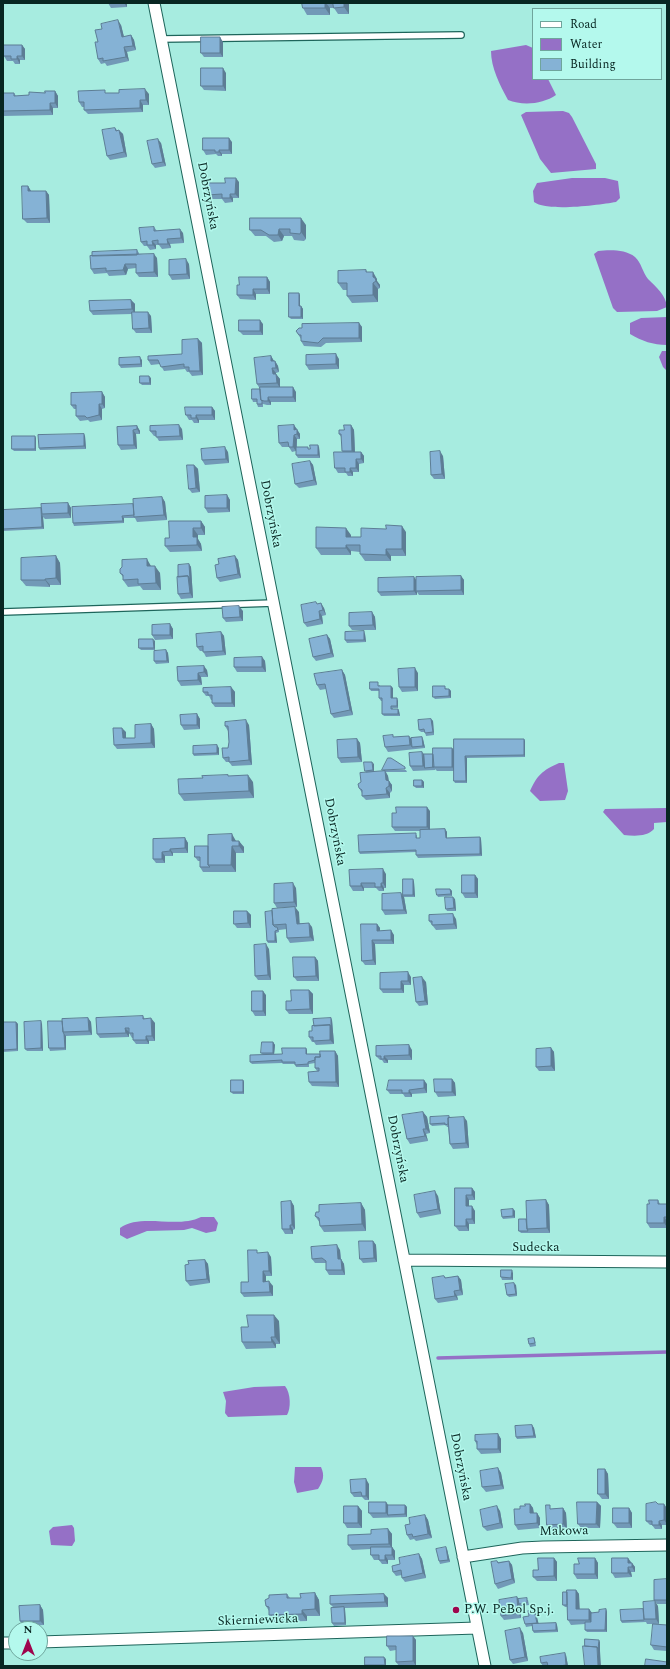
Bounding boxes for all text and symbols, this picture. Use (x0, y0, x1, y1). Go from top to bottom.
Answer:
legend (532, 8, 662, 80)
text: Road (570, 15, 597, 34)
text: Water (570, 35, 602, 54)
text: Building (570, 55, 616, 74)
street label: Dobrzyńska (193, 161, 221, 231)
street label: Dobrzyńska (256, 479, 284, 549)
street label: Dobrzyńska (320, 797, 348, 867)
street label: Dobrzyńska (383, 1114, 411, 1184)
street label: Sudecka (512, 1240, 560, 1256)
street label: Dobrzyńska (446, 1432, 474, 1502)
street label: Makowa (539, 1524, 589, 1540)
place label: P.W. PeBol Sp.j. (464, 1602, 554, 1618)
marker: P.W. PeBol Sp.j. (451, 1605, 461, 1615)
street label: Skierniewicka (217, 1612, 299, 1630)
north arrow (8, 1621, 48, 1661)
text: N (24, 1621, 32, 1638)

